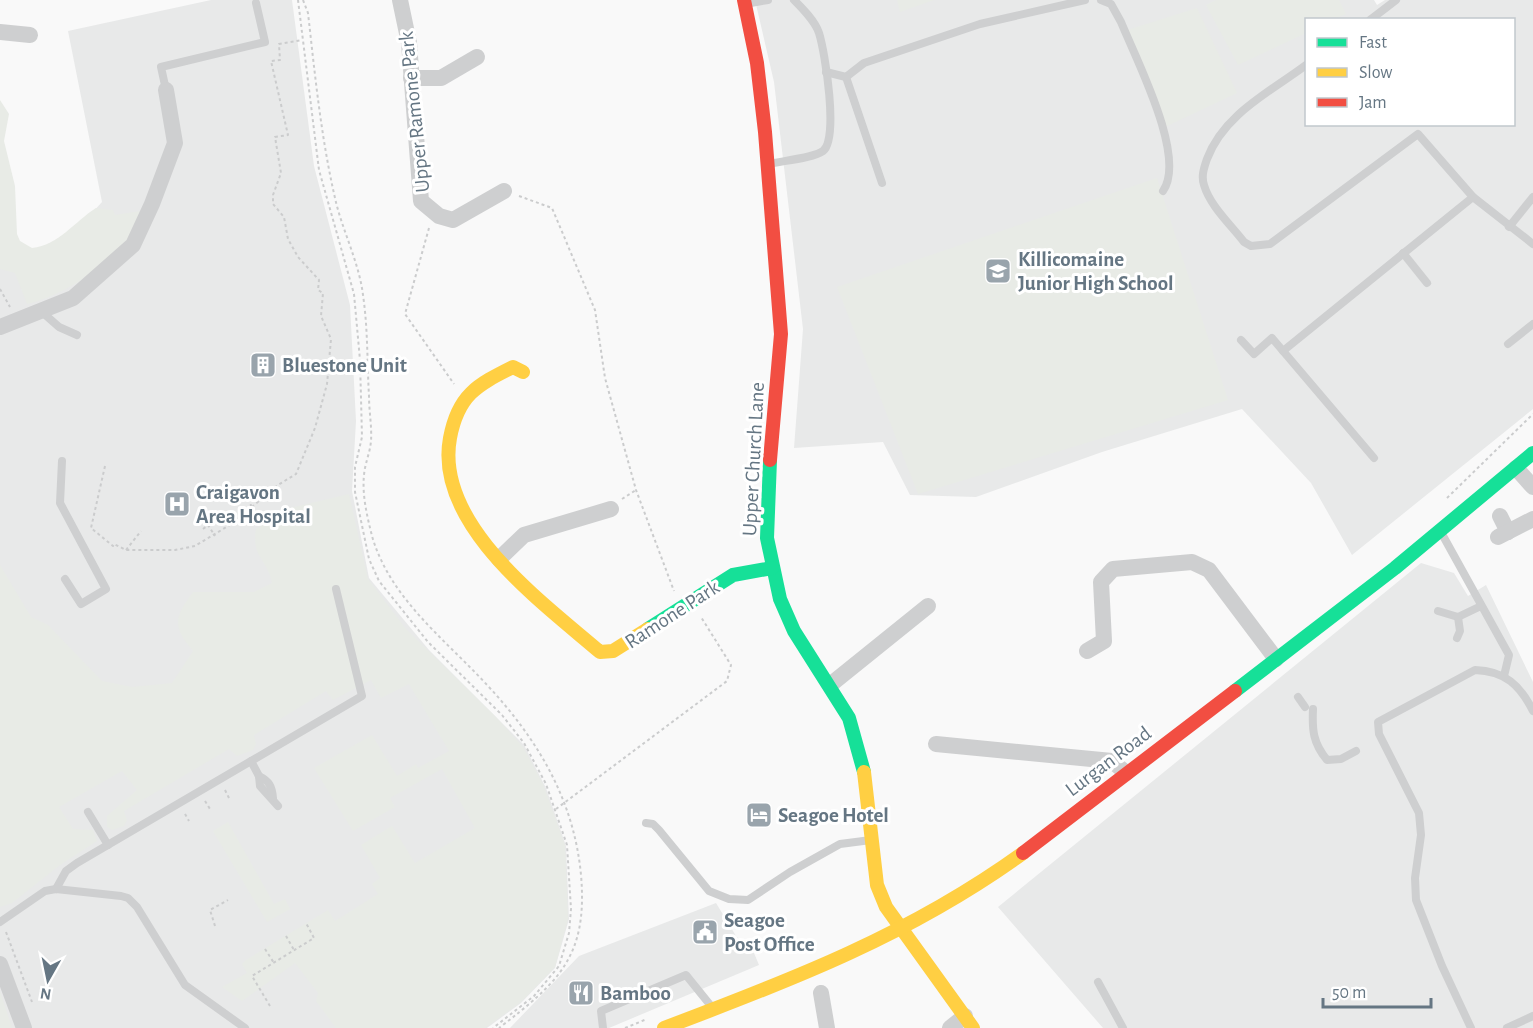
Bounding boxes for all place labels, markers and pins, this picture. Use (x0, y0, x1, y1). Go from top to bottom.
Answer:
place label: Killicomaine Junior High School (1018, 249, 1174, 294)
school or university icon: Killicomaine Junior High School (983, 256, 1013, 286)
building icon: Bluestone Unit (248, 350, 278, 380)
place label: Bluestone Unit (282, 355, 407, 376)
place label: Craigavon Area Hospital (196, 482, 311, 527)
hospital icon: Craigavon Area Hospital (162, 489, 192, 519)
hotel icon: Seagoe Hotel (744, 800, 774, 830)
place label: Seagoe Hotel (778, 805, 889, 826)
place label: Seagoe Post Office (724, 910, 815, 955)
public building icon: Seagoe Post Office (690, 917, 720, 947)
restaurant icon: Bamboo (566, 978, 596, 1008)
place label: Bamboo (600, 983, 671, 1004)

